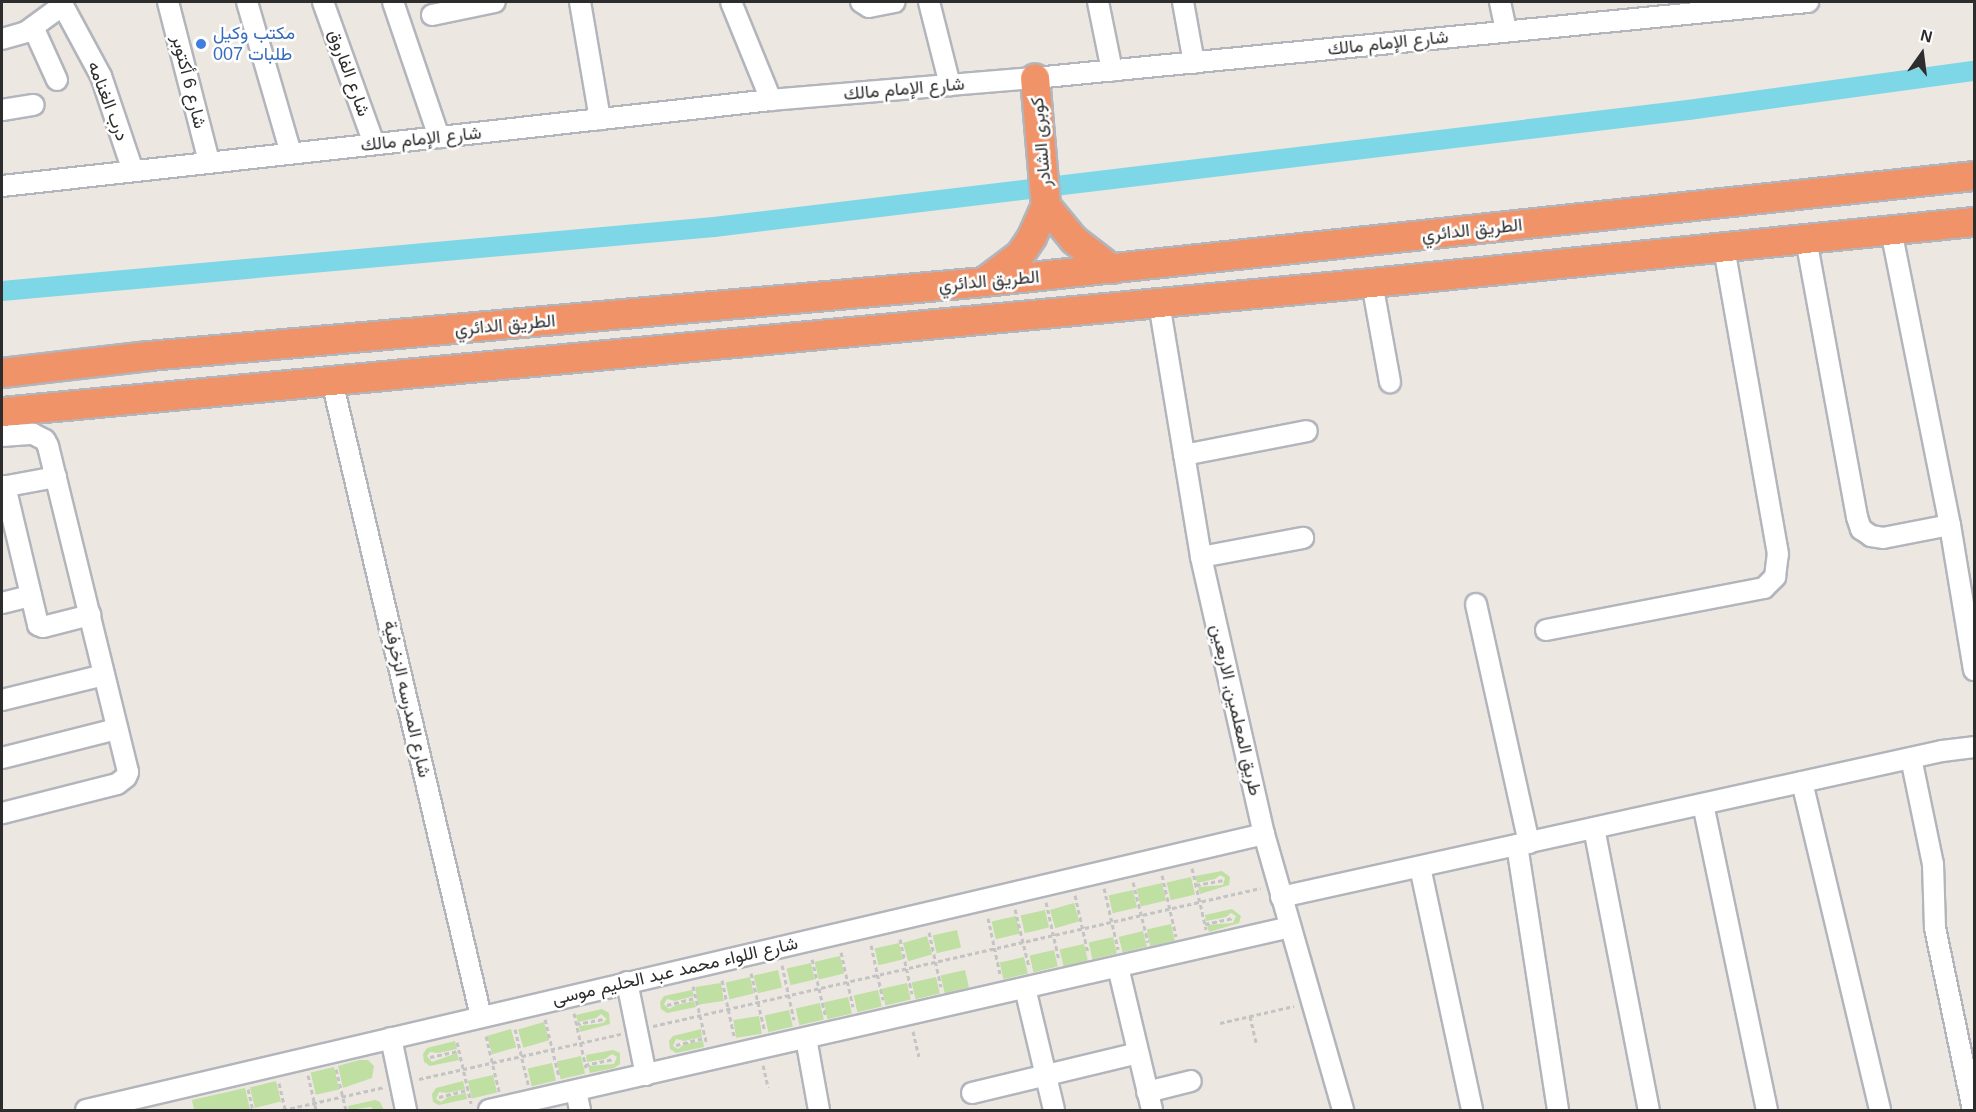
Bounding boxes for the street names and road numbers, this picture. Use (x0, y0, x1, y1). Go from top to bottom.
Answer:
street label: شارع الإمام مالك (1326, 26, 1450, 60)
street label: شارع الفاروق (323, 27, 375, 119)
street label: شارع 6 أكتوبر (167, 33, 211, 131)
street label: درب الغنامه (83, 58, 133, 144)
street label: شارع الإمام مالك (843, 73, 965, 105)
street label: كوبرى الشادر (1026, 96, 1056, 188)
street label: شارع الإمام مالك (359, 122, 483, 156)
street label: الطريق الدائري (1421, 214, 1523, 246)
street label: الطريق الدائري (938, 266, 1040, 296)
street label: الطريق الدائري (454, 310, 556, 340)
street label: شارع المدرسه الزخرفية (378, 618, 436, 780)
street label: طريق المعلمين, الاربعين (1206, 622, 1266, 798)
street label: شارع اللواء محمد عبد الحليم موسى (550, 932, 800, 1010)

